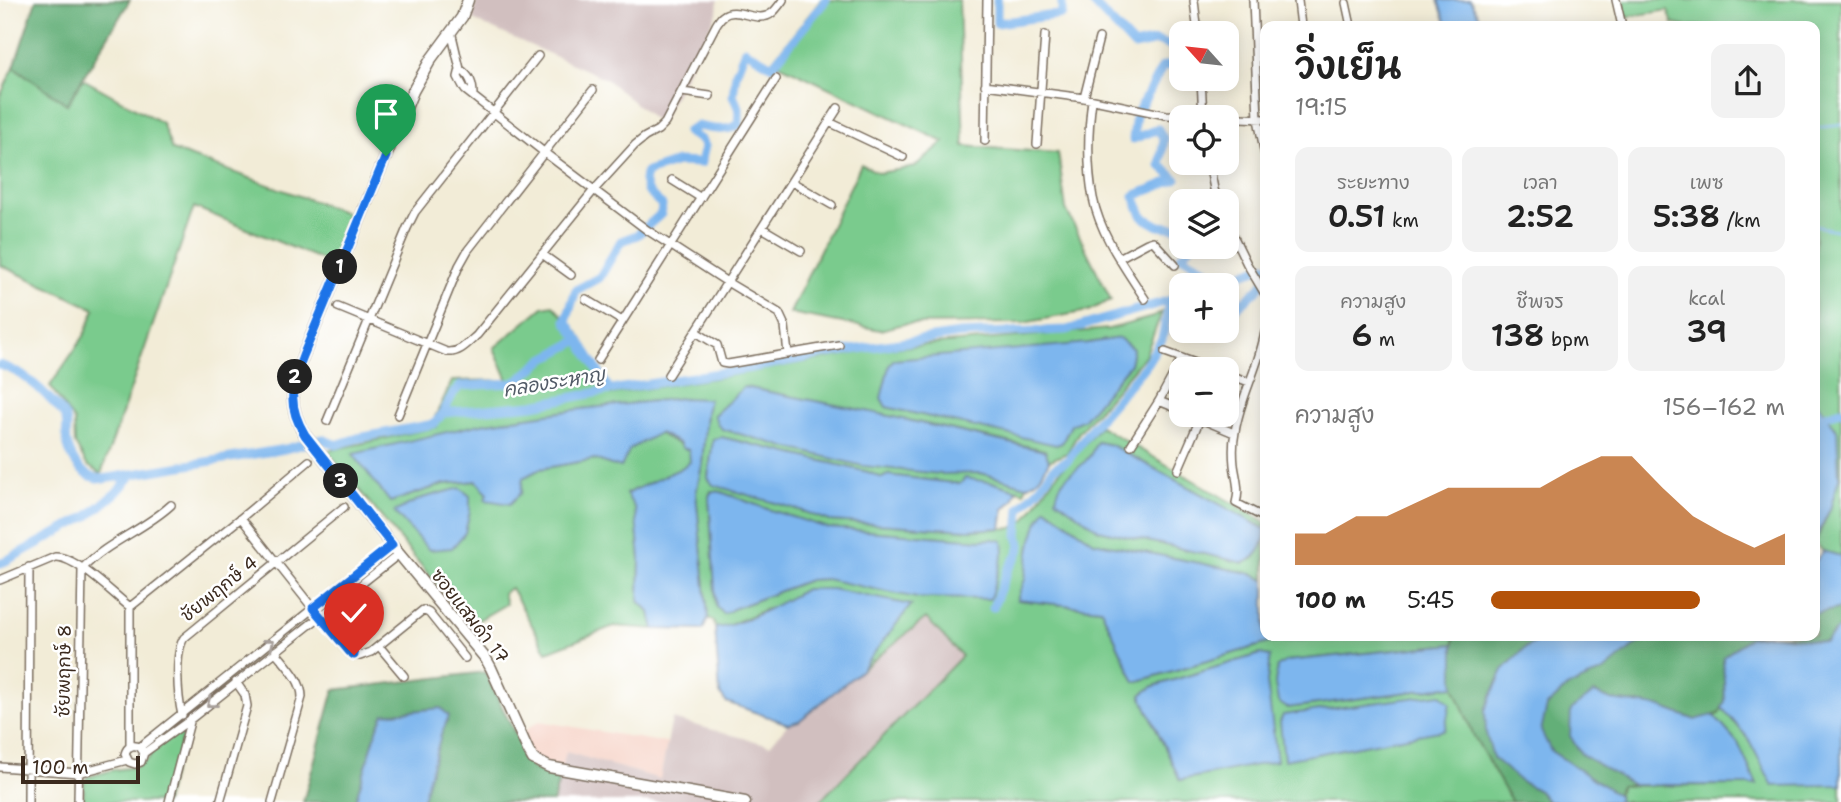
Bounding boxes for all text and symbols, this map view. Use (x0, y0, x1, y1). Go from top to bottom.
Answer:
north arrow (1169, 21, 1239, 91)
map controls (1169, 21, 1239, 427)
text: วิ่งเย็น (1295, 40, 1401, 91)
button: share (1711, 44, 1785, 118)
pin (356, 84, 416, 156)
text: 19:15 (1295, 92, 1347, 122)
icon: arrive (367, 95, 405, 133)
button: locate (1169, 105, 1239, 175)
text: ระยะทาง (1337, 170, 1410, 195)
text: เวลา (1522, 170, 1558, 195)
text: เพซ (1690, 170, 1724, 195)
button: layers (1169, 189, 1239, 259)
text: 0.51 (1328, 196, 1386, 237)
text: 2:52 (1506, 196, 1574, 237)
text: 5:38 (1653, 196, 1720, 237)
text: km (1386, 208, 1419, 233)
text: /km (1720, 208, 1761, 233)
pin: 1 (322, 250, 358, 284)
text: 1 (335, 254, 344, 279)
button: + (1169, 273, 1239, 343)
text: kcal (1688, 286, 1725, 311)
text: ความสูง (1341, 289, 1406, 314)
text: ชีพจร (1516, 289, 1564, 314)
text: 39 (1686, 311, 1727, 352)
text: 6 (1351, 315, 1372, 356)
text: 138 (1491, 315, 1545, 356)
text: m (1372, 327, 1395, 352)
text: bpm (1545, 327, 1589, 352)
button: − (1169, 357, 1239, 427)
pin: 2 (278, 360, 312, 394)
water label: คลองระหาญ (502, 361, 608, 402)
text: 2 (288, 364, 301, 389)
text: 156–162 m (1663, 392, 1785, 422)
text: ความสูง (1295, 400, 1374, 430)
pin: 3 (324, 463, 358, 498)
text: 3 (334, 468, 347, 493)
street label: ชัยพฤกษ์ 4 (175, 550, 263, 628)
street label: ซอยแสมดำ 17 (426, 564, 514, 668)
pin (324, 583, 384, 655)
text: 100 m (1295, 585, 1366, 615)
text: 5:45 (1407, 585, 1455, 615)
icon: check (335, 594, 373, 632)
street label: ชัยพฤกษ์ 8 (50, 624, 77, 718)
one-way arrow (262, 639, 275, 652)
one-way arrow (206, 694, 218, 707)
scale bar (21, 753, 140, 785)
text: 100 m (32, 755, 89, 780)

